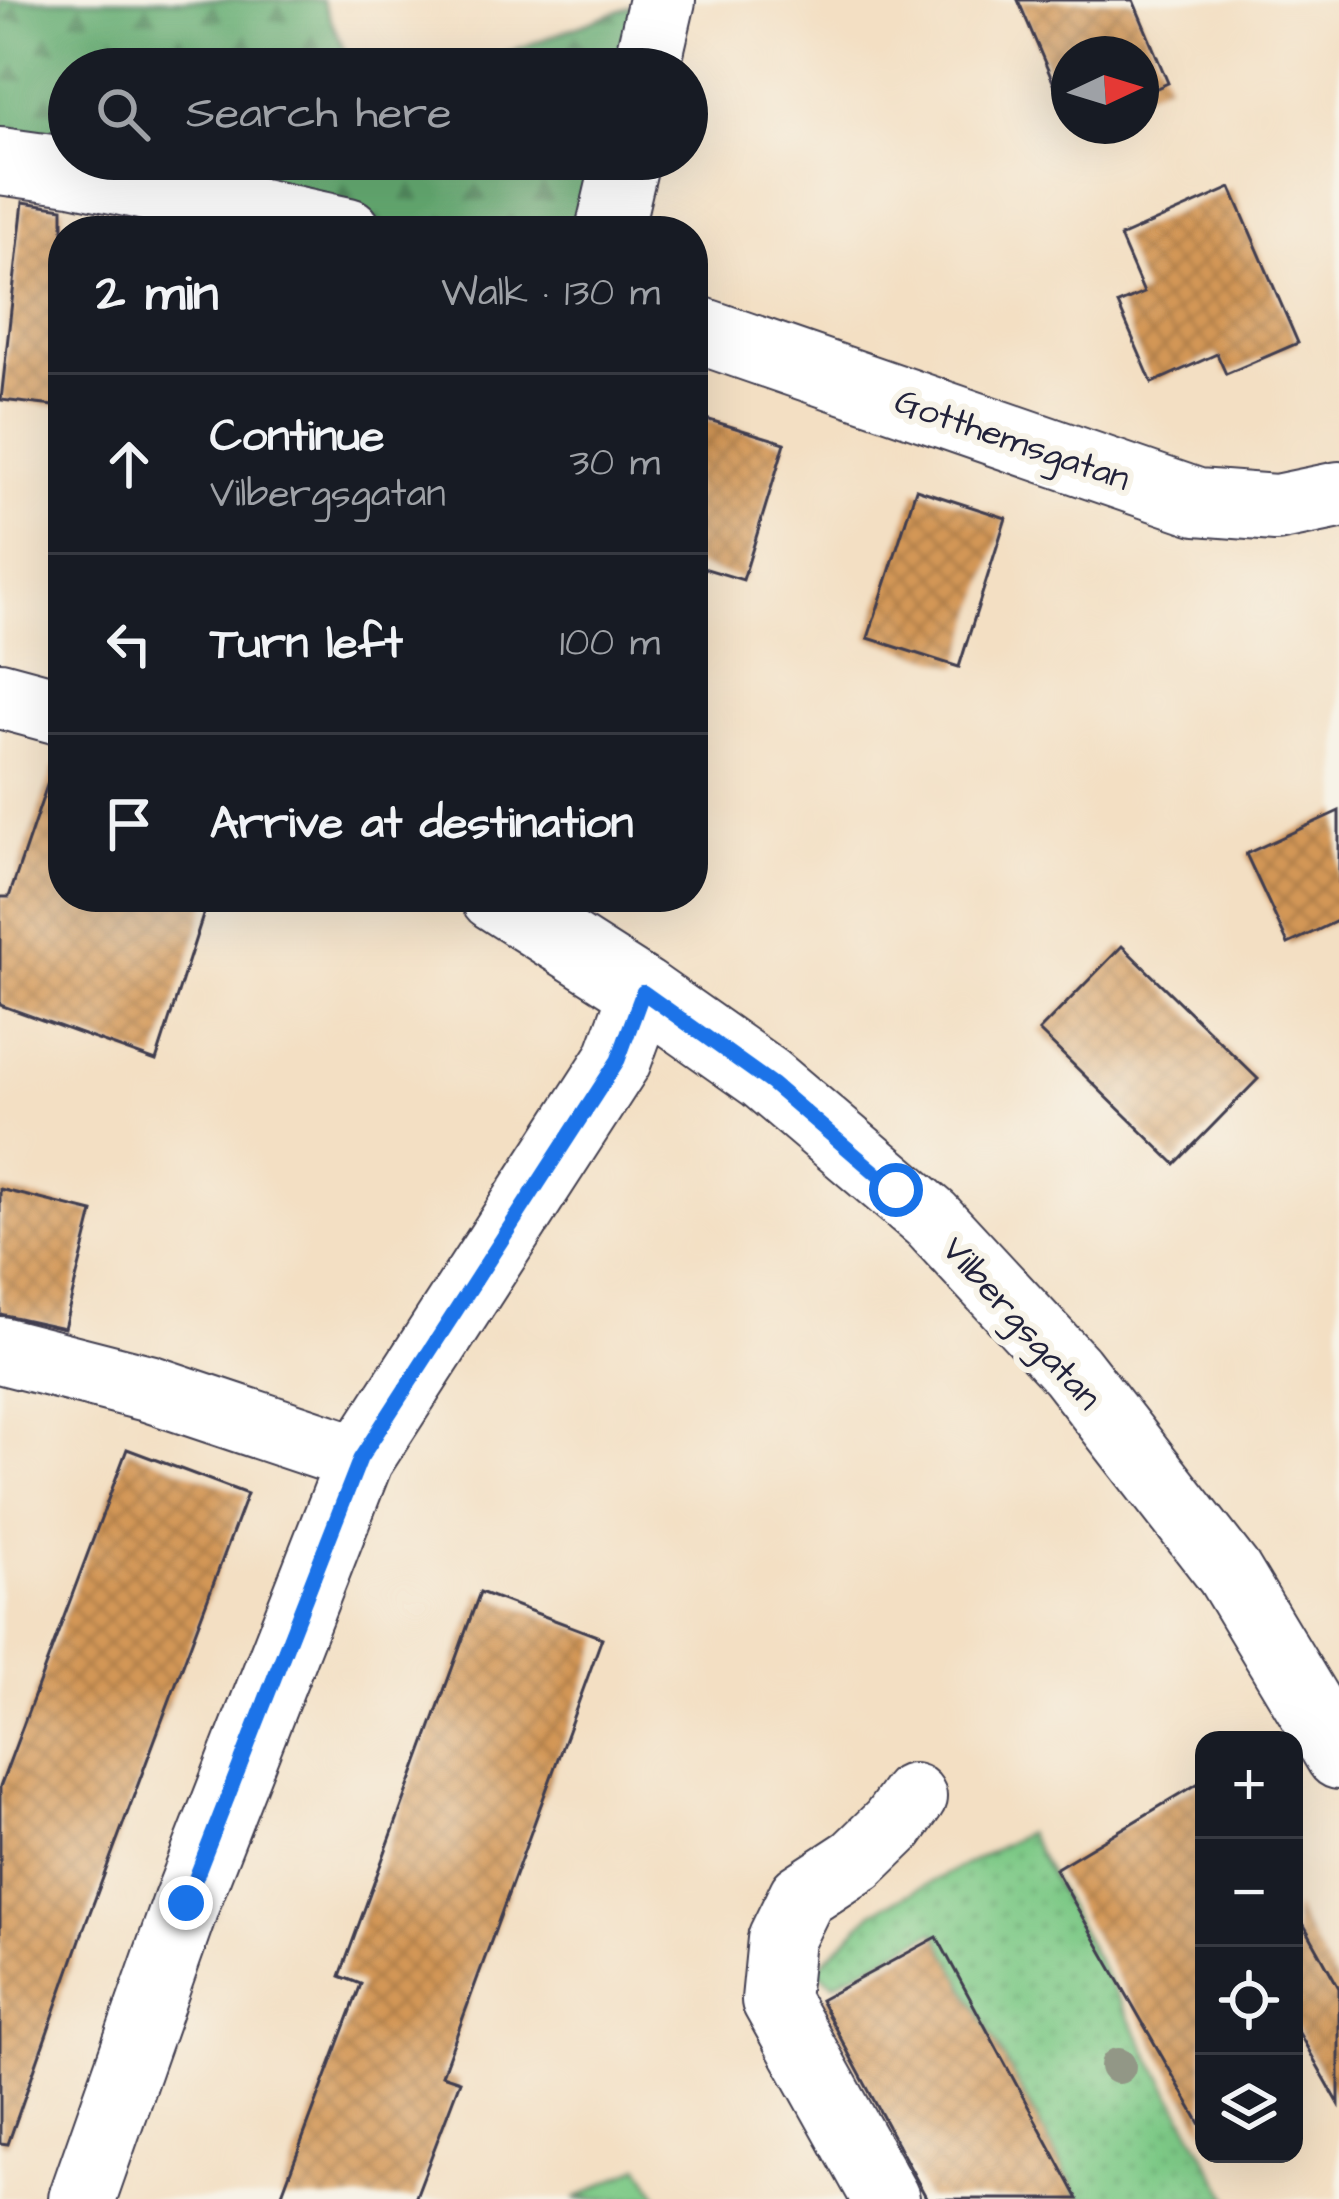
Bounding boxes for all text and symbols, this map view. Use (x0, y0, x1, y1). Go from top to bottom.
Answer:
north arrow (1051, 36, 1159, 144)
search box (48, 48, 708, 180)
icon: search (90, 81, 156, 147)
text: Search here (186, 83, 452, 145)
text: 2 min (96, 259, 219, 330)
text: Walk · 130 m (441, 267, 660, 321)
street label: Gotthemsgatan (888, 376, 1137, 505)
text: Continue (210, 406, 384, 468)
icon: ahead (96, 431, 162, 497)
text: 30 m (570, 437, 660, 491)
text: Vilbergsgatan (210, 468, 446, 522)
icon: left (96, 611, 162, 677)
text: Turn left (210, 613, 403, 675)
text: 100 m (560, 617, 660, 671)
icon: arrive (96, 791, 162, 857)
text: Arrive at destination (210, 793, 633, 855)
route start (869, 1163, 923, 1217)
street label: Vilbergsgatan (929, 1226, 1113, 1422)
map controls (1195, 1731, 1303, 2163)
button: + (1195, 1731, 1303, 1839)
button: − (1195, 1839, 1303, 1947)
route end (159, 1876, 213, 1930)
button: locate (1195, 1947, 1303, 2055)
button: layers (1195, 2055, 1303, 2163)

